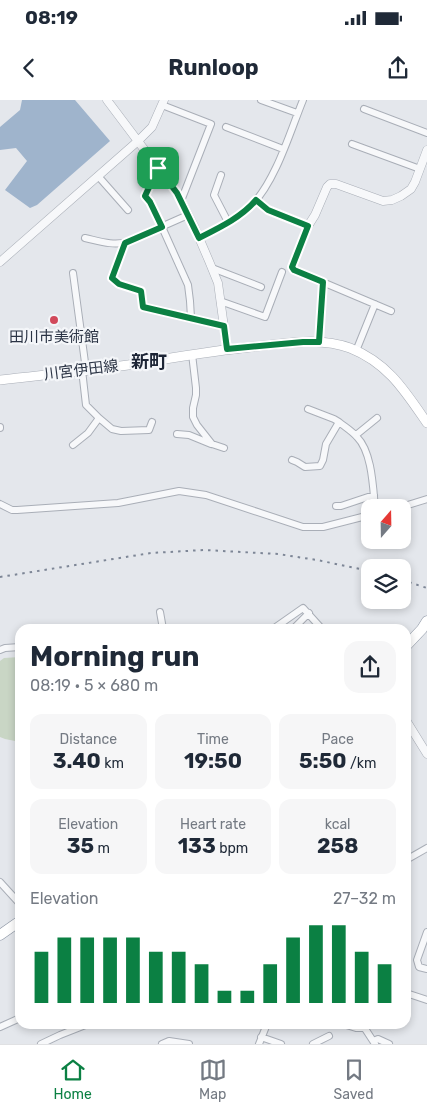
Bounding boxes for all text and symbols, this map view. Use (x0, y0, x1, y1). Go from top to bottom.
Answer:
text: 08:19 (25, 6, 78, 29)
icon: back (15, 54, 43, 82)
text: Runloop (168, 54, 259, 81)
icon: share (384, 54, 412, 82)
pin (137, 147, 179, 189)
icon: arrive (144, 154, 172, 182)
marker: 田川市美術館 (48, 314, 60, 326)
place label: 田川市美術館 (9, 328, 99, 346)
district label: 新町 (131, 351, 167, 373)
street label: 川宮伊田線 (43, 356, 119, 384)
north arrow (361, 499, 411, 549)
map controls (361, 499, 411, 609)
button: layers (361, 559, 411, 609)
text: Morning run (30, 640, 199, 673)
button: share (344, 641, 396, 693)
text: 08:19 · 5 × 680 m (30, 676, 158, 695)
text: Distance (60, 731, 117, 748)
text: Time (197, 731, 229, 748)
text: Pace (322, 731, 354, 748)
text: 3.40 (53, 748, 101, 773)
text: 19:50 (184, 748, 242, 773)
text: 5:50 (299, 748, 347, 773)
text: km (101, 755, 124, 772)
text: /km (347, 755, 376, 772)
text: Elevation (58, 816, 118, 833)
text: Heart rate (180, 816, 246, 833)
text: kcal (325, 816, 351, 833)
text: 35 (67, 833, 94, 858)
text: 133 (178, 833, 216, 858)
text: 258 (317, 833, 358, 858)
text: m (94, 840, 110, 857)
text: bpm (216, 840, 248, 857)
text: Elevation (30, 889, 99, 908)
text: 27–32 m (333, 889, 396, 908)
tab: Home (53, 1056, 92, 1103)
tab: Map (199, 1056, 227, 1103)
tab: Saved (334, 1056, 374, 1103)

